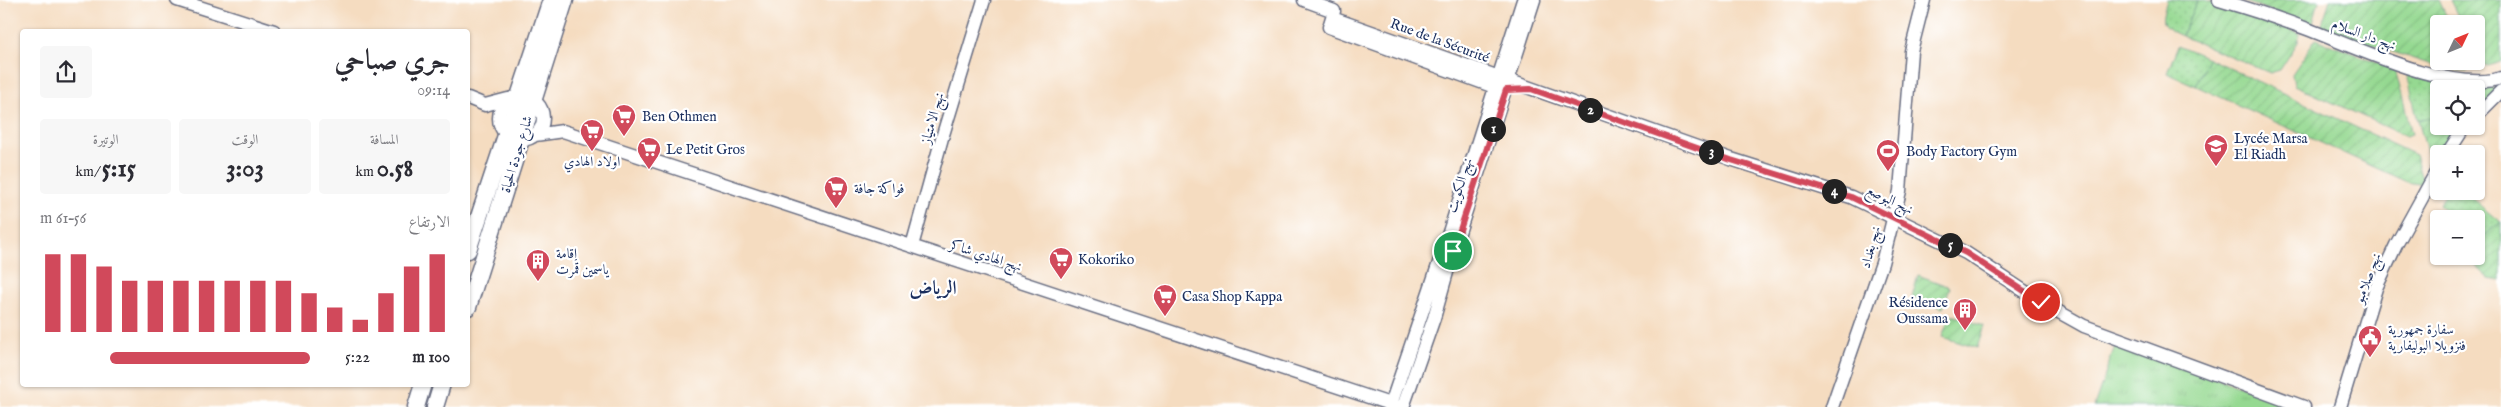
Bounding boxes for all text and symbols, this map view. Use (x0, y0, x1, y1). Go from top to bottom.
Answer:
street label: Rue de la Sécurité (1388, 15, 1492, 67)
street label: نهج دار السلام (2328, 15, 2398, 58)
north arrow (2430, 15, 2485, 70)
map controls (2430, 15, 2485, 265)
text: جري صباحي (335, 44, 450, 79)
button: share (40, 46, 92, 98)
button: locate (2430, 80, 2485, 135)
text: 09:14 (417, 81, 450, 101)
street label: نهج الامتياز (917, 91, 952, 149)
pin: 2 (1578, 98, 1602, 122)
text: 2 (1587, 101, 1594, 119)
supermarket icon: Ben Othmen (611, 103, 637, 137)
place label: Ben Othmen (642, 108, 717, 126)
street label: شارع جودة الحياة (497, 114, 539, 196)
pin: 1 (1480, 116, 1506, 142)
supermarket icon: اولاد الهادي (579, 118, 605, 152)
text: 1 (1491, 120, 1496, 138)
place label: Lycée Marsa El Riadh (2234, 130, 2309, 164)
text: الوتيرة (93, 131, 119, 149)
text: الوقت (232, 131, 258, 149)
text: المسافة (370, 131, 399, 149)
school or university icon: Lycée Marsa El Riadh (2203, 133, 2229, 167)
supermarket icon: Le Petit Gros (636, 136, 662, 170)
sports icon: Body Factory Gym (1875, 138, 1901, 172)
pin: 3 (1698, 140, 1724, 164)
place label: Le Petit Gros (666, 141, 745, 159)
text: 3 (1709, 143, 1714, 161)
place label: Body Factory Gym (1906, 143, 2017, 161)
button: + (2430, 145, 2485, 200)
text: 5:15 (102, 153, 136, 185)
text: 3:03 (226, 153, 264, 185)
text: 0.58 (377, 153, 413, 185)
place label: اولاد الهادي (564, 153, 620, 173)
street label: نهج الكويت (1443, 156, 1480, 216)
text: /km (76, 163, 102, 181)
text: km (355, 163, 377, 181)
supermarket icon: فواكة جافة (823, 175, 849, 209)
pin: 4 (1822, 178, 1846, 204)
place label: فواكة جافة (854, 180, 904, 198)
street label: نهج البوصع (1861, 181, 1916, 223)
text: 4 (1831, 182, 1838, 200)
text: 56–61 m (40, 209, 86, 229)
button: − (2430, 210, 2485, 265)
text: الارتفاع (408, 213, 450, 233)
street label: نهج بغداد (1857, 224, 1888, 271)
pin (1432, 230, 1474, 272)
pin: 5 (1938, 232, 1962, 258)
street label: نهج الهادي شاكر (944, 235, 1024, 279)
text: 5 (1948, 236, 1953, 254)
icon: arrive (1439, 237, 1467, 265)
place label: إقامة ياسمين قمرت (556, 245, 610, 279)
supermarket icon: Kokoriko (1048, 246, 1074, 280)
building icon: إقامة ياسمين قمرت (525, 248, 551, 282)
place label: Kokoriko (1078, 251, 1135, 269)
street label: نهج صلامبو (2349, 251, 2389, 309)
district label: الرياض (909, 277, 957, 301)
pin (2020, 281, 2062, 323)
supermarket icon: Casa Shop Kappa (1152, 283, 1178, 317)
place label: Casa Shop Kappa (1182, 288, 1283, 306)
icon: check (2027, 288, 2055, 316)
place label: Résidence Oussama (1889, 294, 1949, 328)
building icon: Résidence Oussama (1952, 297, 1978, 331)
place label: سفارة جمهورية فنزويلا البوليفارية (2388, 321, 2466, 355)
public building icon: سفارة جمهورية فنزويلا البوليفارية (2357, 324, 2383, 358)
text: 5:22 (345, 348, 370, 368)
text: 100 m (413, 348, 450, 368)

